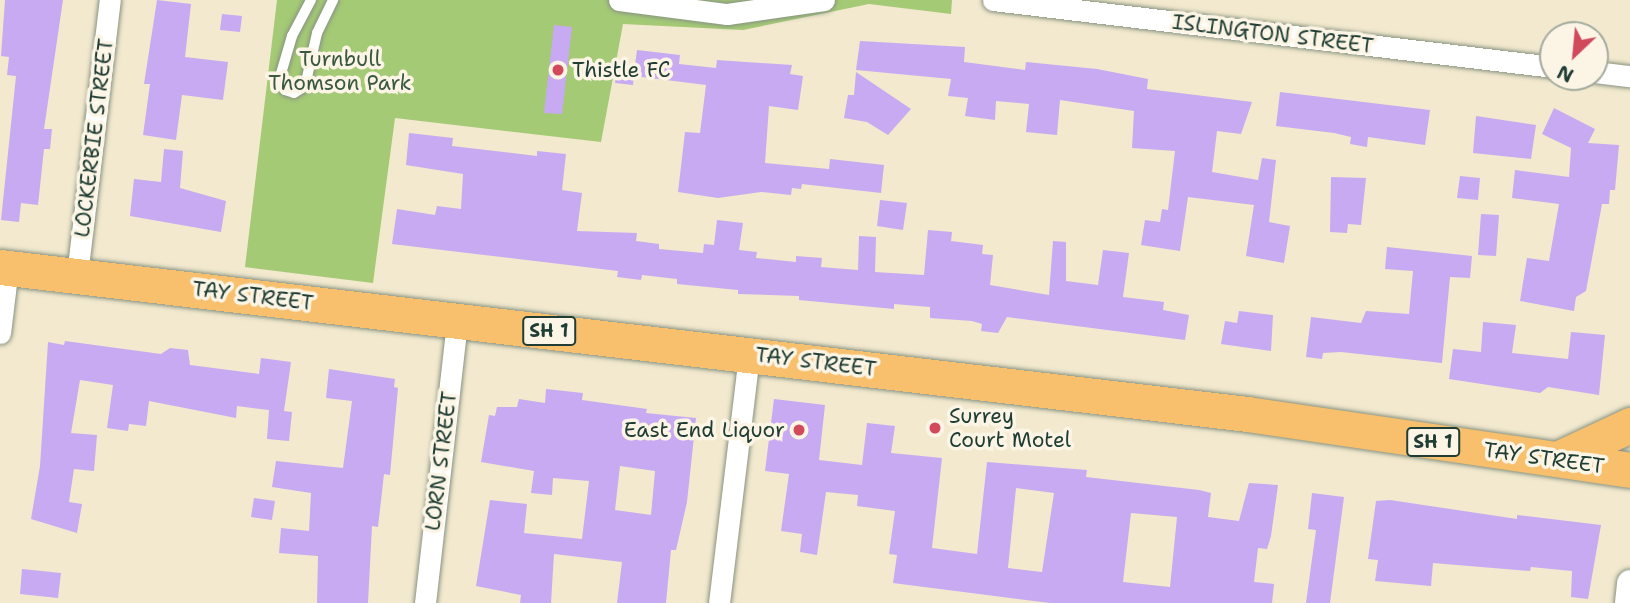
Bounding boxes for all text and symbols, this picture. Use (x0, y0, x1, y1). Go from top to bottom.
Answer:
street label: ISLINGTON STREET (1171, 9, 1375, 59)
north arrow (1539, 21, 1609, 91)
street label: LOCKERBIE STREET (69, 37, 119, 239)
park label: Turnbull Thomson Park (268, 46, 412, 96)
place label: Thistle FC (572, 57, 671, 83)
text: N (1553, 59, 1578, 88)
marker: Thistle FC (550, 62, 566, 78)
street label: TAY STREET (191, 276, 315, 316)
road number: SH 1 (521, 316, 577, 346)
street label: TAY STREET (754, 342, 878, 382)
street label: LORN STREET (420, 390, 462, 532)
place label: Surrey Court Motel (949, 403, 1071, 453)
place label: East End Liquor (624, 417, 785, 443)
marker: Surrey Court Motel (927, 420, 943, 436)
marker: East End Liquor (791, 422, 807, 438)
road number: SH 1 (1405, 426, 1461, 458)
street label: TAY STREET (1482, 437, 1606, 479)

